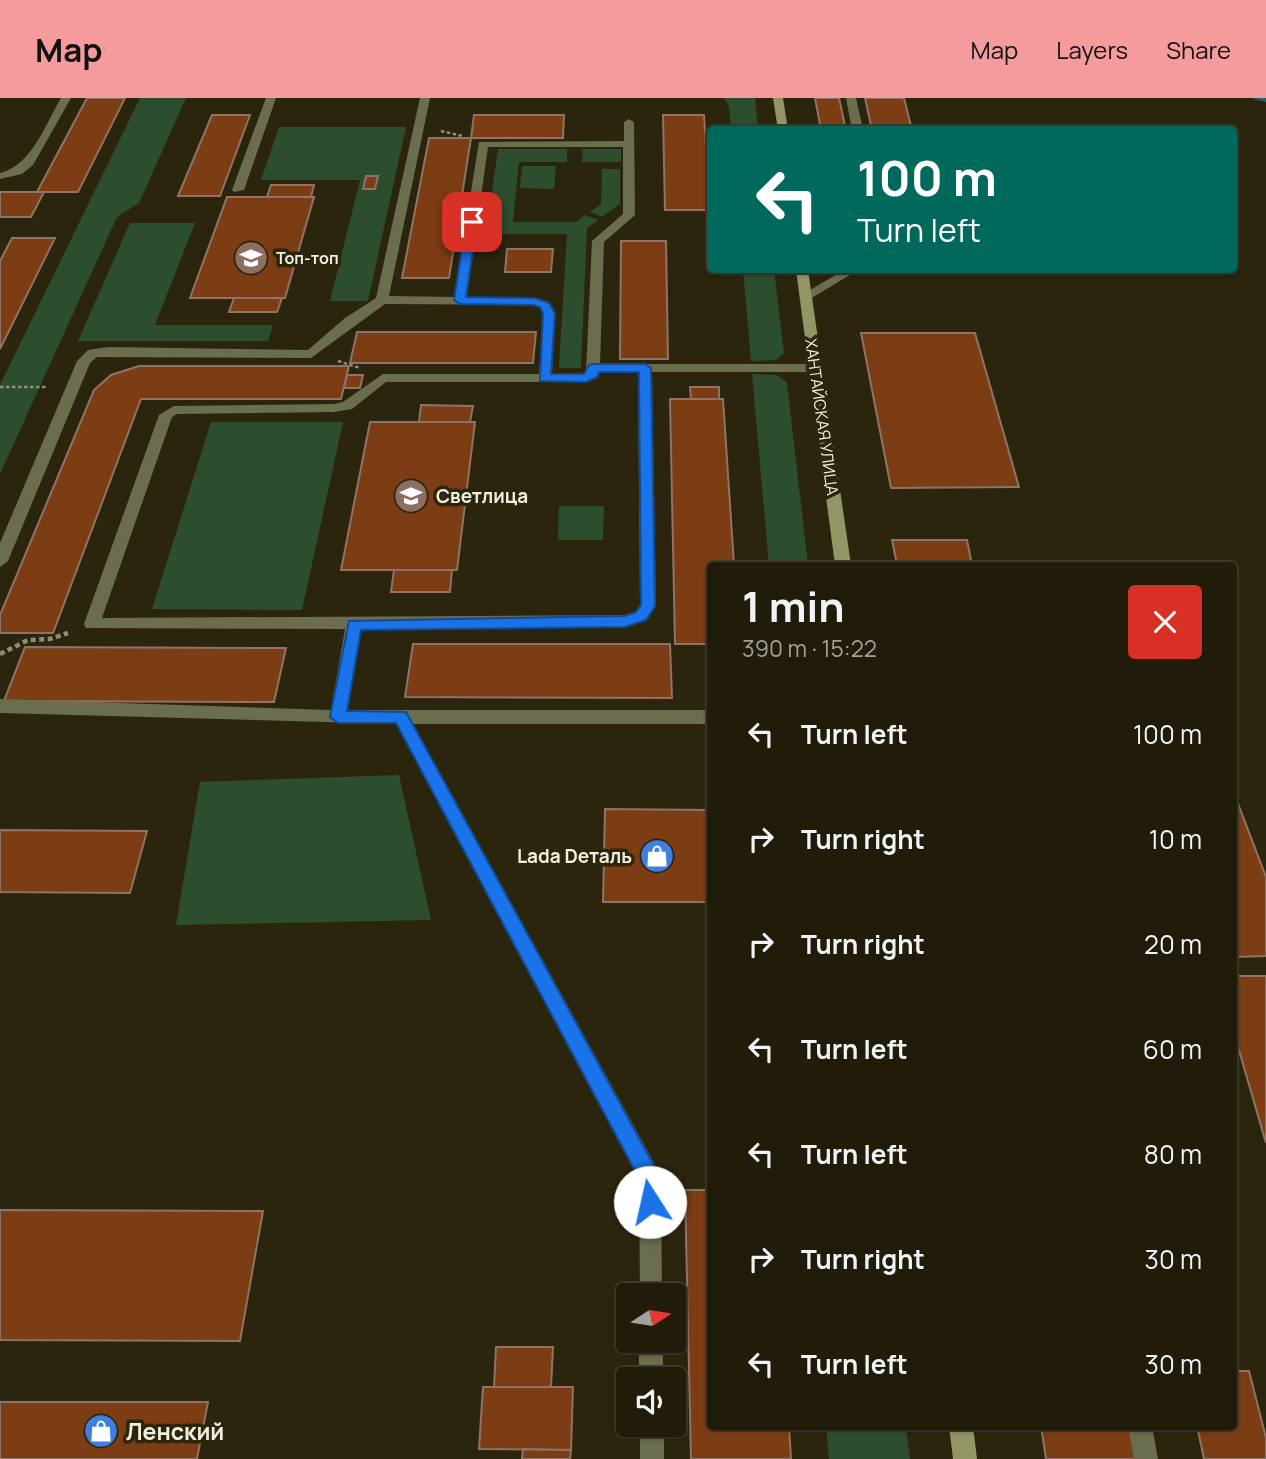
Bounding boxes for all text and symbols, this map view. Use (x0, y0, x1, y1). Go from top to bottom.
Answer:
text: Map (35, 27, 103, 72)
text: Map (971, 33, 1018, 66)
text: Layers (1056, 33, 1128, 66)
text: Share (1166, 33, 1231, 66)
text: 100 m (857, 144, 997, 211)
icon: left (742, 154, 833, 245)
pin (442, 192, 502, 252)
icon: arrive (453, 203, 491, 241)
text: Turn left (857, 208, 981, 252)
school or university icon: Топ-топ (232, 239, 270, 277)
place label: Топ-топ (276, 247, 339, 269)
street label: ХАНТАЙСКАЯ УЛИЦА (800, 337, 844, 497)
school or university icon: Светлица (392, 477, 430, 515)
place label: Светлица (436, 483, 528, 509)
text: 1 min (742, 577, 845, 635)
button: close (1128, 585, 1202, 659)
text: 390 m · 15:22 (742, 632, 877, 664)
icon: left (742, 715, 780, 753)
text: Turn left (801, 716, 908, 752)
text: 100 m (1133, 716, 1202, 752)
icon: right (742, 820, 780, 858)
text: Turn right (801, 821, 925, 857)
text: 10 m (1149, 821, 1202, 857)
shop icon: Lada Dеталь (638, 837, 676, 875)
place label: Lada Dеталь (517, 843, 632, 869)
icon: right (742, 925, 780, 963)
text: Turn right (801, 926, 925, 962)
text: 20 m (1144, 926, 1202, 962)
icon: left (742, 1030, 780, 1068)
text: Turn left (801, 1031, 908, 1067)
text: 60 m (1143, 1031, 1202, 1067)
icon: left (742, 1135, 780, 1173)
text: Turn left (801, 1136, 908, 1172)
text: 80 m (1144, 1136, 1202, 1172)
position arrow (613, 1165, 687, 1239)
icon: right (742, 1240, 780, 1278)
text: Turn right (801, 1241, 925, 1277)
text: 30 m (1145, 1241, 1202, 1277)
north arrow (616, 1283, 686, 1353)
map controls (616, 1283, 686, 1437)
icon: left (742, 1345, 780, 1383)
text: Turn left (801, 1346, 908, 1382)
text: 30 m (1145, 1346, 1202, 1382)
button: sound (616, 1367, 686, 1437)
shop icon: Ленский (82, 1412, 120, 1450)
place label: Ленский (126, 1415, 224, 1447)

